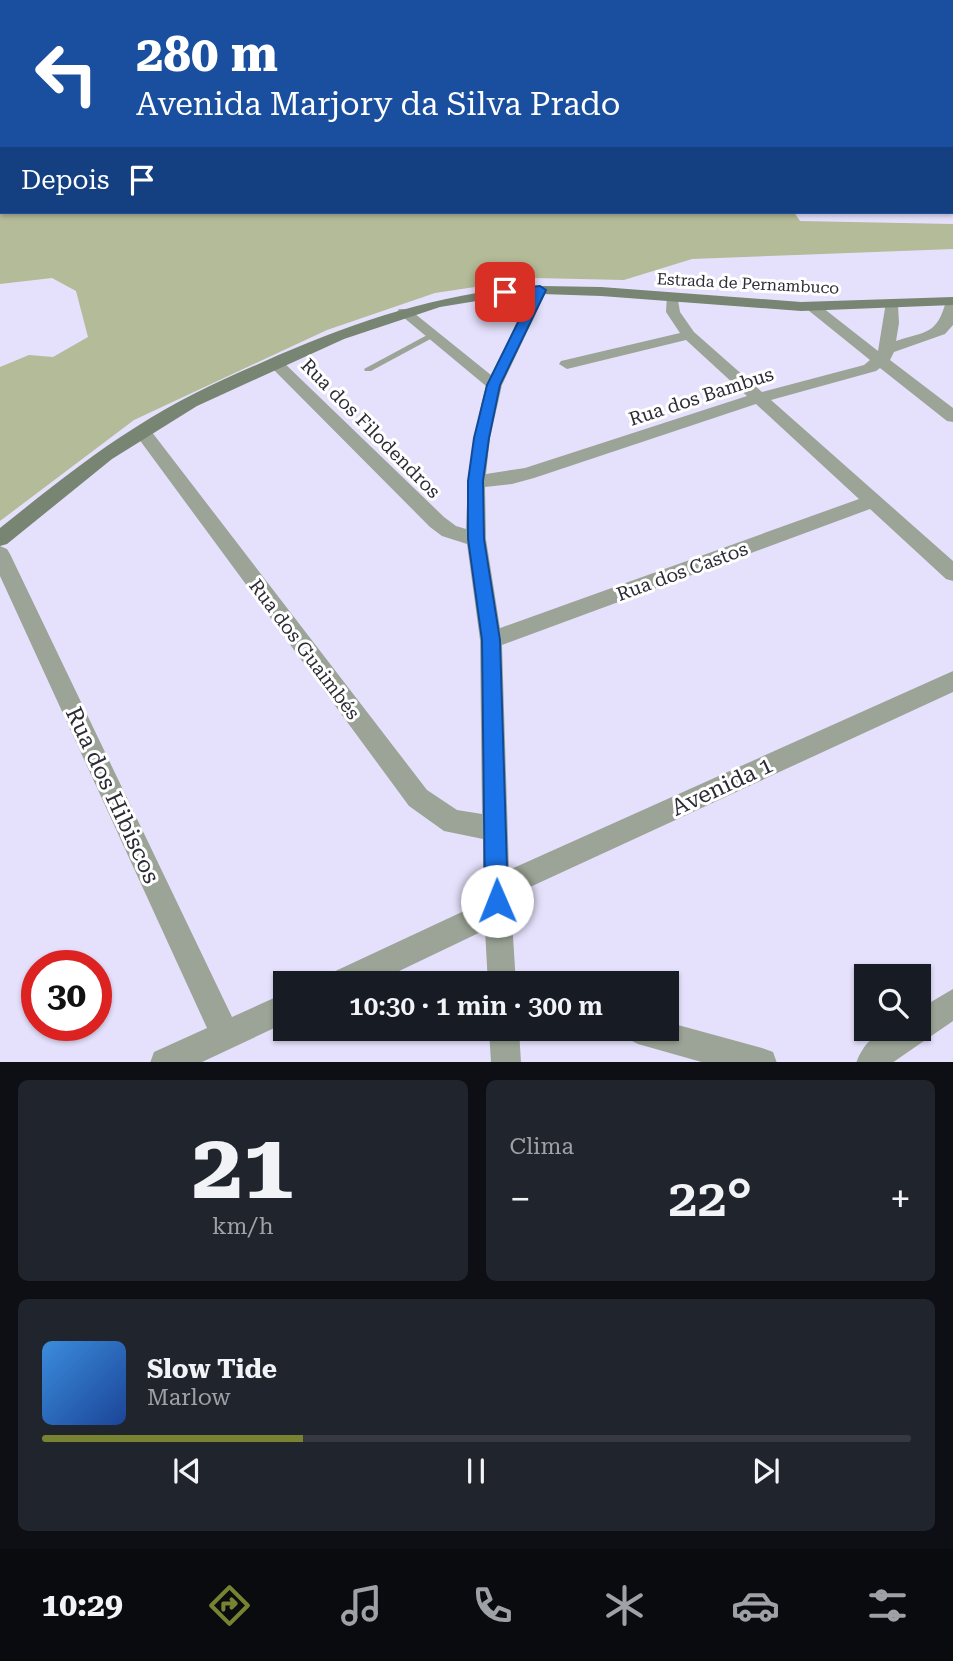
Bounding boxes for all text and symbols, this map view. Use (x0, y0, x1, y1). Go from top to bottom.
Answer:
text: 280 m (136, 26, 278, 83)
icon: left (21, 28, 112, 119)
text: Avenida Marjory da Silva Prado (136, 85, 620, 123)
icon: arrive (123, 161, 161, 199)
text: Depois (21, 165, 109, 195)
pin (475, 262, 535, 322)
street label: Estrada de Pernambuco (656, 269, 840, 298)
icon: arrive (486, 273, 524, 311)
street label: Rua dos Filodendros (296, 354, 445, 503)
street label: Rua dos Bambus (626, 362, 776, 431)
street label: Rua dos Castos (613, 537, 751, 606)
street label: Rua dos Guaimbés (244, 575, 365, 724)
street label: Rua dos Hibiscos (60, 703, 165, 888)
street label: Avenida 1 (667, 751, 777, 822)
position arrow (460, 864, 534, 938)
speed limit sign: 30 (21, 950, 112, 1041)
map controls (854, 964, 931, 1041)
button: search (854, 964, 931, 1041)
text: 10:30 · 1 min · 300 m (349, 991, 603, 1021)
text: 21 (192, 1114, 294, 1220)
text: Clima (510, 1133, 574, 1160)
text: 22° (668, 1168, 752, 1229)
text: − (510, 1177, 531, 1221)
text: + (890, 1177, 911, 1221)
text: km/h (212, 1213, 274, 1240)
text: Slow Tide (147, 1354, 277, 1384)
text: Marlow (147, 1384, 230, 1411)
icon: previous (168, 1452, 206, 1490)
icon: pause (457, 1452, 495, 1490)
icon: next (747, 1452, 785, 1490)
icon: directions (205, 1581, 254, 1630)
icon: music (337, 1581, 386, 1630)
icon: phone (468, 1581, 517, 1630)
icon: climate (600, 1581, 649, 1630)
icon: car (731, 1581, 780, 1630)
icon: filters (863, 1581, 912, 1630)
text: 10:29 (41, 1586, 123, 1624)

